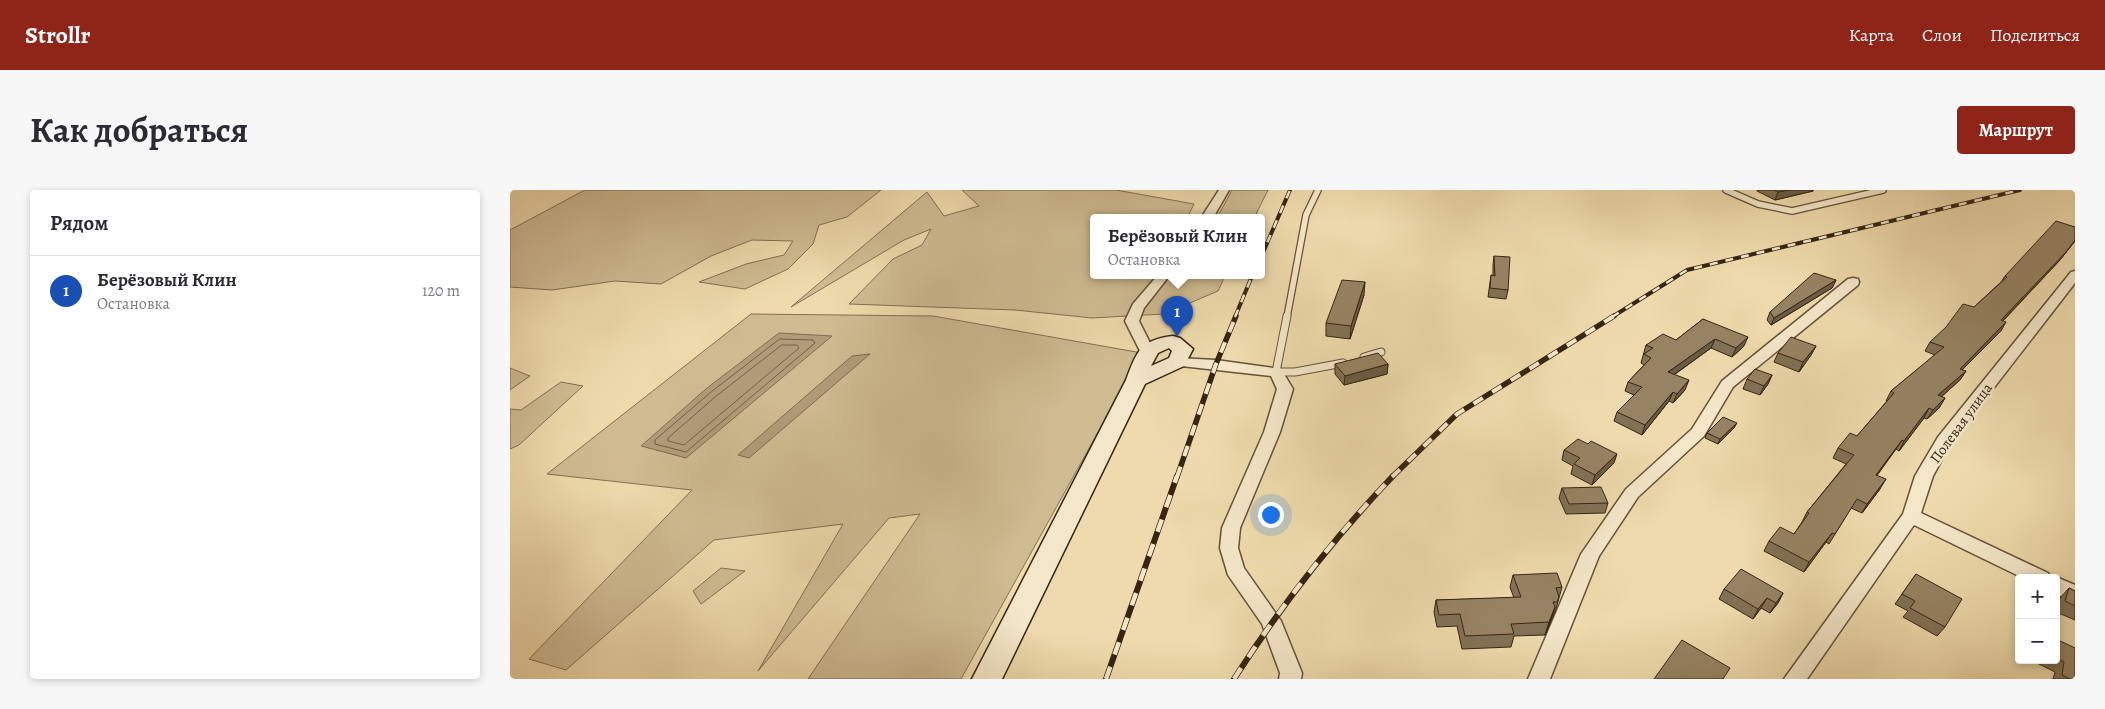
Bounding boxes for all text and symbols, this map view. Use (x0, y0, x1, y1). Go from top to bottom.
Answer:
text: Strollr (25, 19, 90, 51)
text: Карта (1849, 23, 1894, 47)
text: Слои (1922, 23, 1962, 47)
text: Поделиться (1990, 23, 2080, 47)
text: Как добраться (30, 106, 248, 154)
button: Маршрут (1957, 106, 2075, 154)
text: Рядом (50, 209, 108, 237)
popup (1090, 214, 1265, 279)
text: Берёзовый Клин (1108, 223, 1247, 249)
text: Остановка (1108, 249, 1180, 271)
text: Берёзовый Клин (97, 267, 237, 293)
text: 1 (63, 280, 69, 302)
text: 120 m (422, 280, 460, 302)
text: Остановка (97, 293, 170, 315)
pin: 1 (1161, 296, 1193, 337)
street label: Полевая улица (1925, 379, 1997, 467)
your location (1258, 502, 1284, 528)
map controls (2015, 574, 2060, 664)
button: + (2015, 574, 2060, 619)
button: − (2015, 619, 2060, 664)

